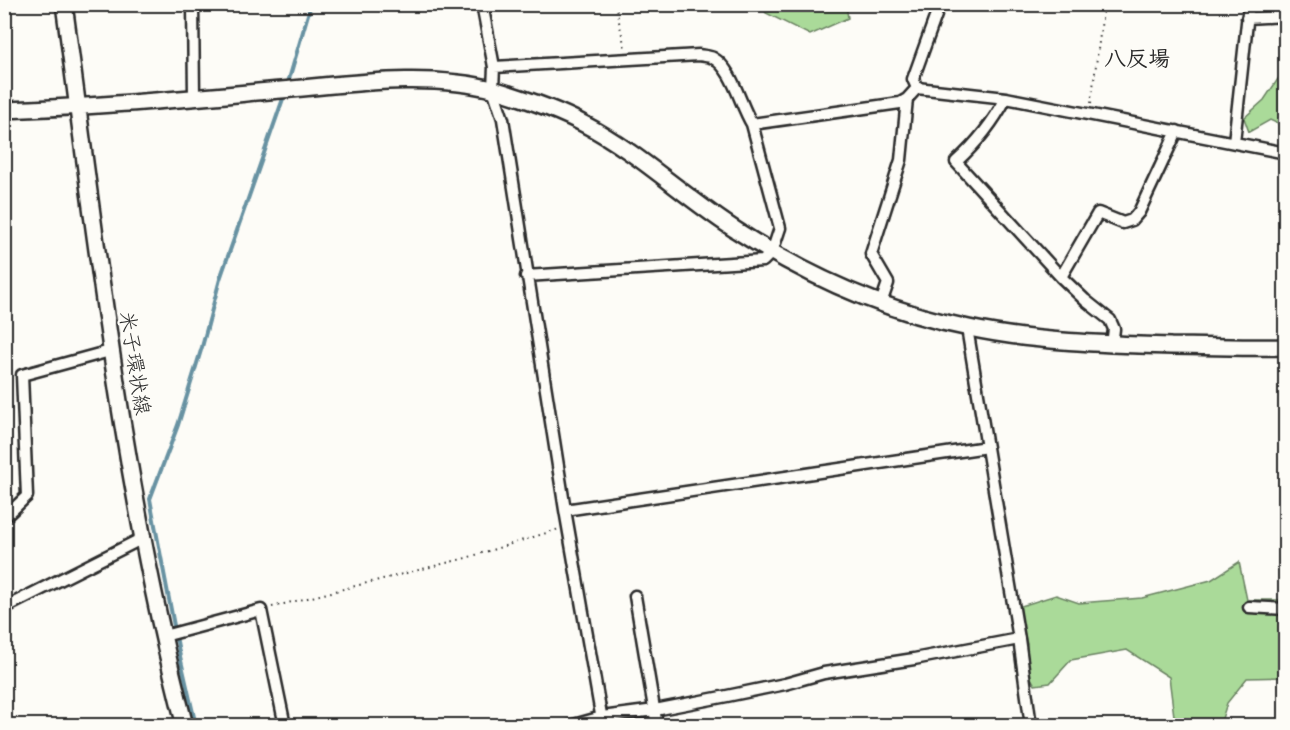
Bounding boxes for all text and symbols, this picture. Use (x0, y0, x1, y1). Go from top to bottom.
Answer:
district label: 八反場 (1104, 45, 1170, 73)
street label: 米子環状線 (113, 309, 156, 417)

